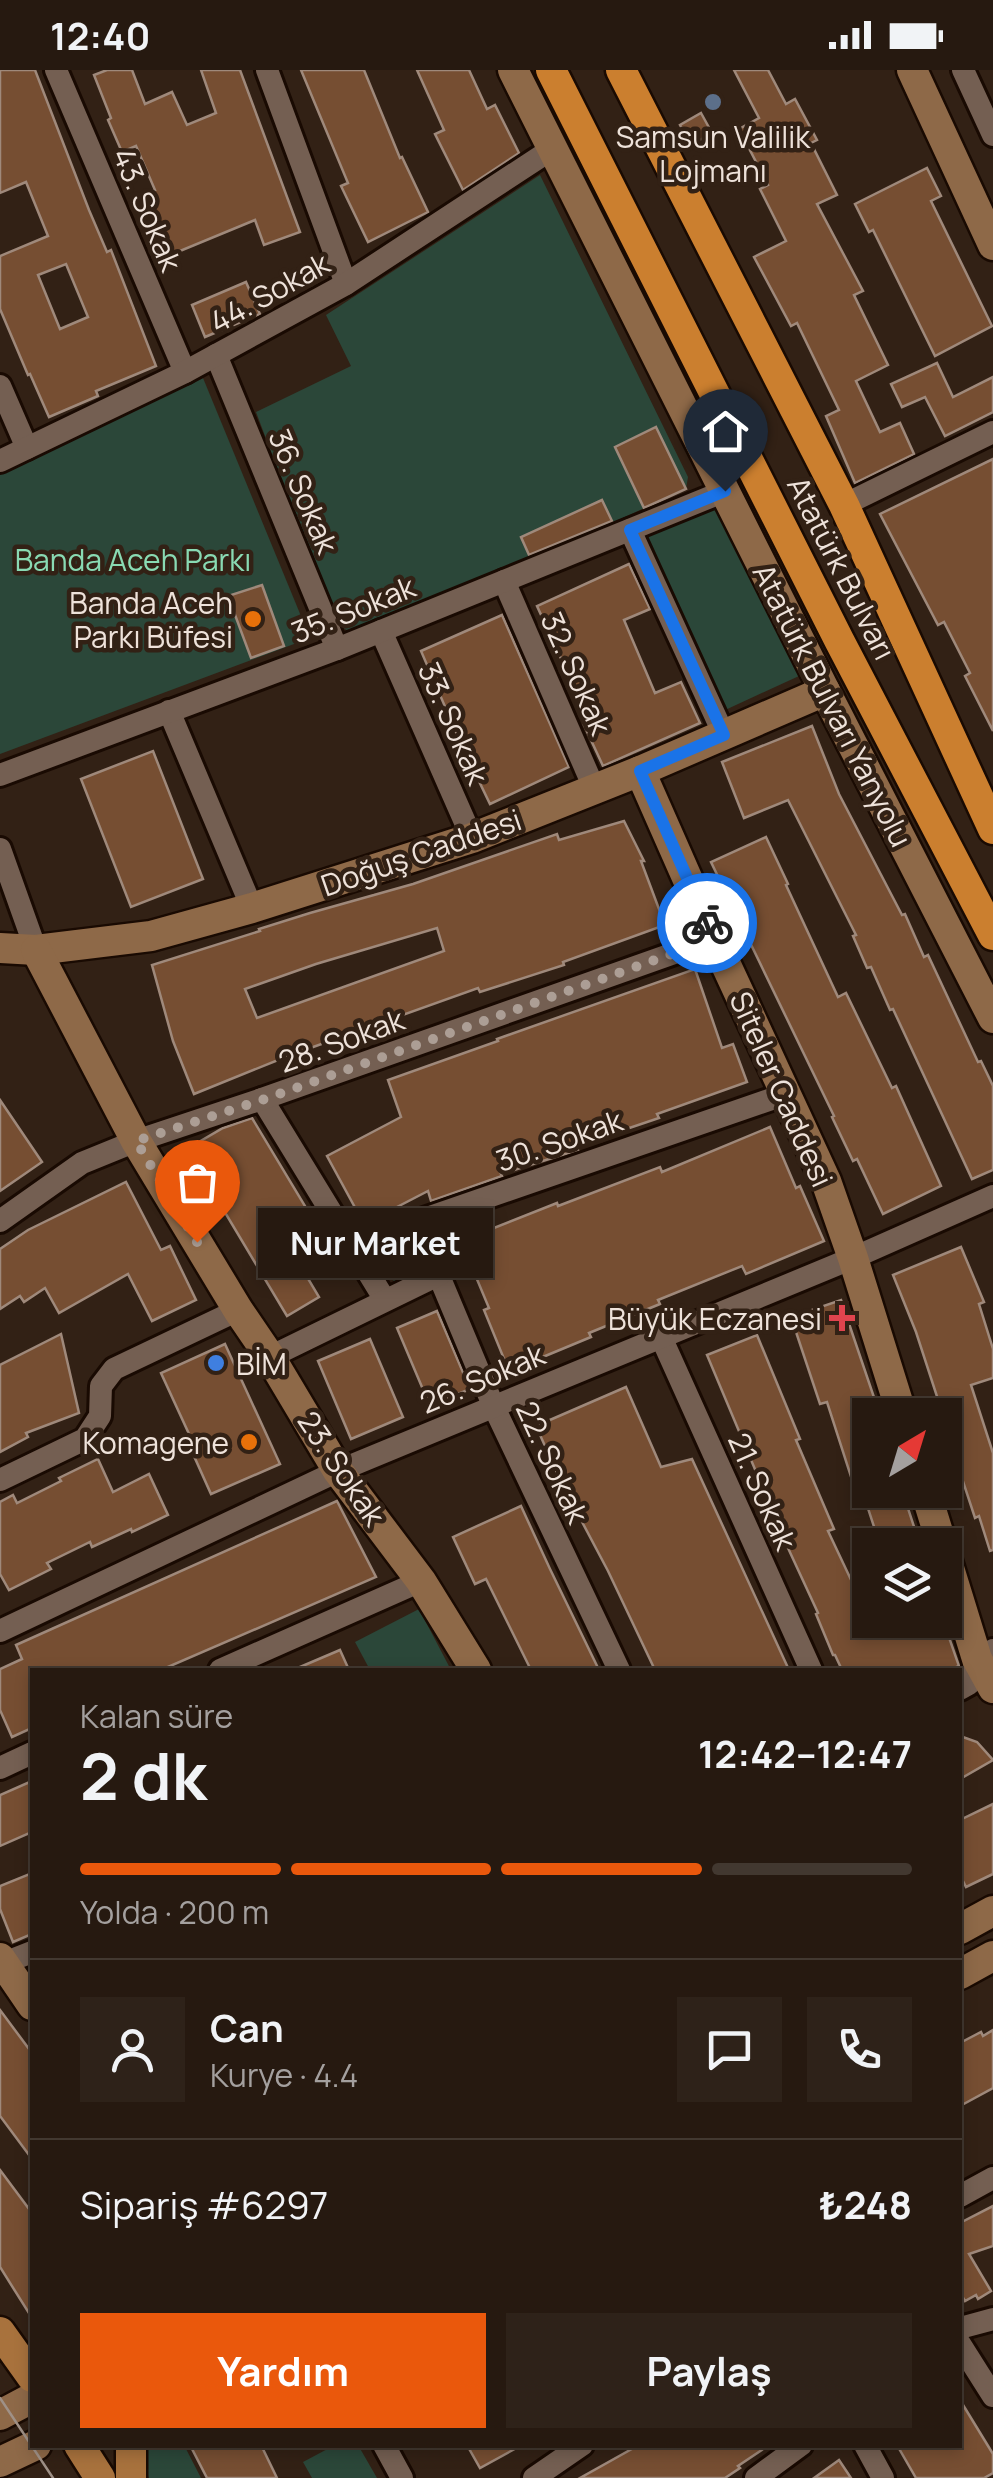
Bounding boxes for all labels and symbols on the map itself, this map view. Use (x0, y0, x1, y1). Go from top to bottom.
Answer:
marker: Samsun Valilik Lojmanı (702, 91, 724, 113)
place label: Samsun Valilik Lojmanı (616, 116, 811, 191)
street label: 43. Sokak (104, 141, 193, 278)
street label: 44. Sokak (202, 242, 337, 342)
pin (683, 389, 768, 492)
street label: 36. Sokak (259, 422, 349, 561)
street label: Atatürk Bulvarı (778, 469, 906, 667)
park label: Banda Aceh Parkı (15, 539, 251, 580)
street label: Atatürk Bulvarı Yanyolu (744, 556, 922, 854)
street label: 35. Sokak (285, 565, 422, 652)
place label: Banda Aceh Parkı Büfesi (69, 582, 233, 657)
street label: 32. Sokak (532, 605, 623, 742)
marker: Banda Aceh Parkı Büfesi (242, 608, 264, 630)
street label: 33. Sokak (409, 656, 500, 791)
street label: Doğuş Caddesi (315, 799, 527, 905)
courier (657, 873, 757, 973)
street label: Siteler Caddesi (721, 985, 843, 1193)
street label: 28. Sokak (273, 998, 411, 1082)
street label: 30. Sokak (490, 1099, 629, 1181)
pin (155, 1140, 240, 1243)
callout: Nur Market (257, 1207, 492, 1277)
place label: Büyük Eczanesi (608, 1298, 822, 1339)
marker: Büyük Eczanesi (831, 1307, 853, 1329)
street label: 26. Sokak (413, 1333, 552, 1423)
place label: BİM (236, 1343, 287, 1384)
marker: BİM (205, 1352, 227, 1374)
street label: 22. Sokak (507, 1394, 600, 1531)
north arrow (852, 1398, 962, 1508)
street label: 23. Sokak (289, 1403, 396, 1534)
place label: Komagene (82, 1422, 229, 1463)
street label: 21. Sokak (719, 1426, 807, 1557)
marker: Komagene (238, 1431, 260, 1453)

